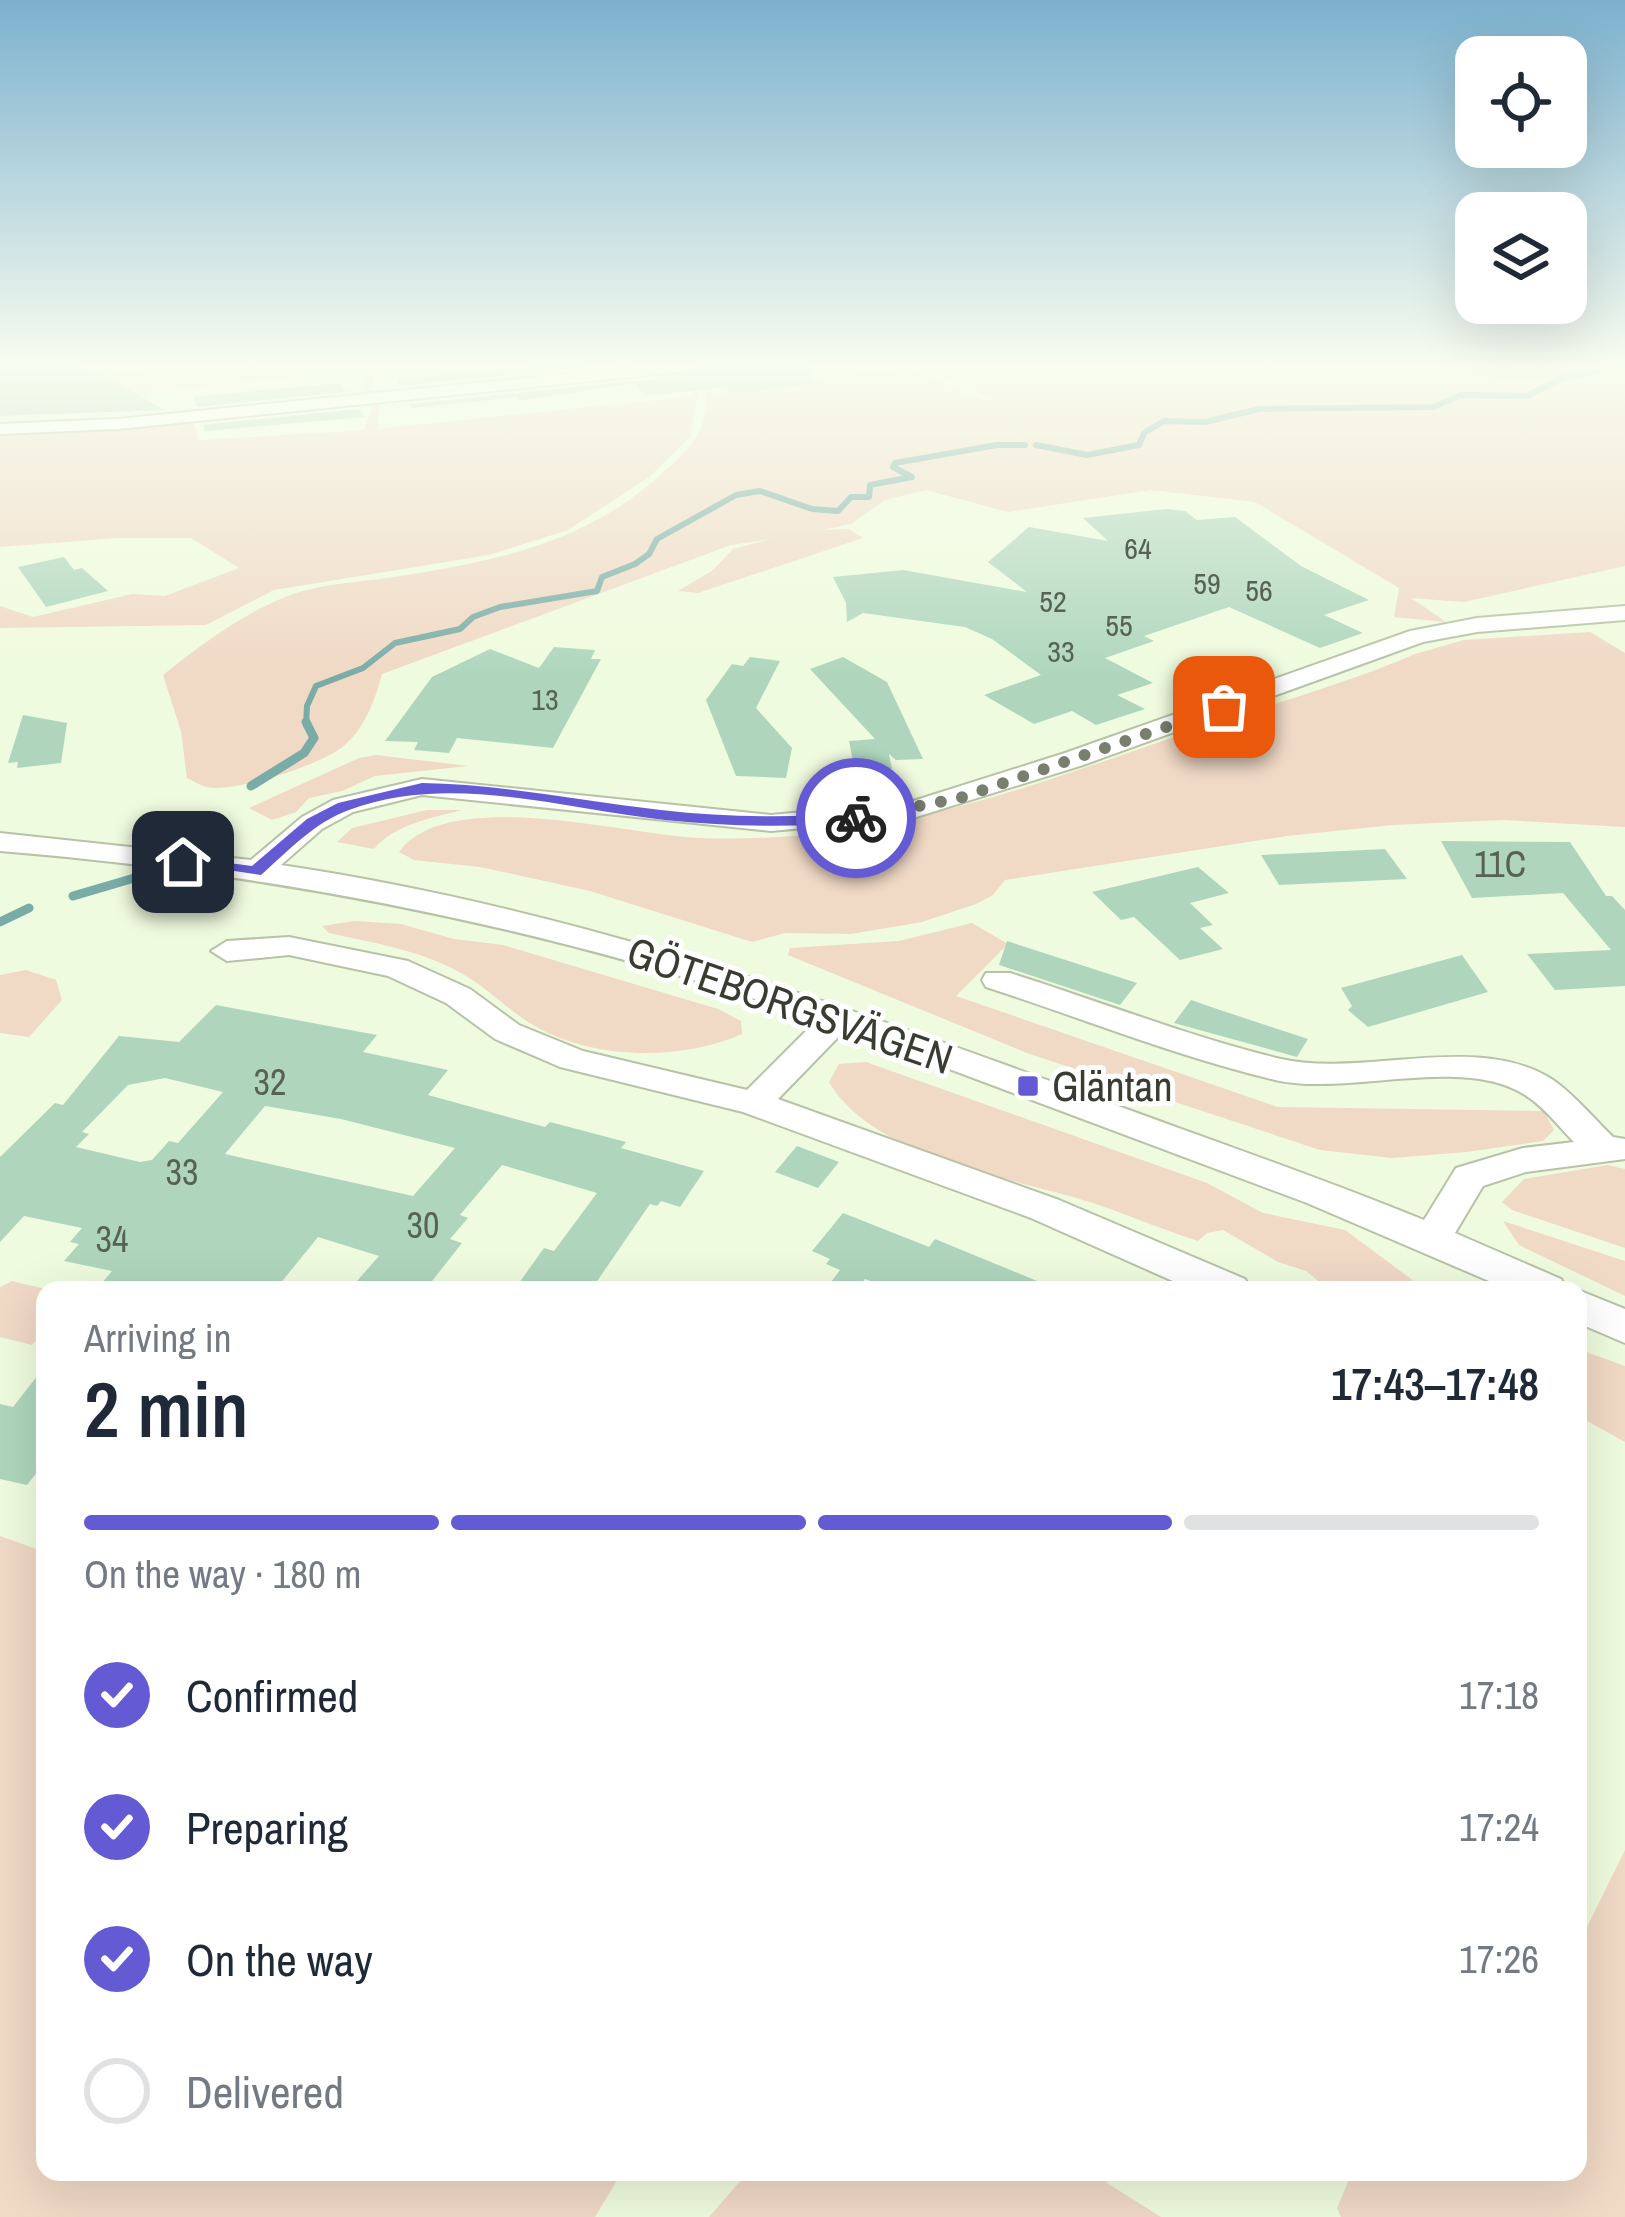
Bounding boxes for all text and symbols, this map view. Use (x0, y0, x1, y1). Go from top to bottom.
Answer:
map controls (1455, 36, 1587, 324)
button: locate (1455, 36, 1587, 168)
button: layers (1455, 192, 1587, 324)
house number: 64 (1124, 528, 1152, 568)
house number: 59 (1193, 563, 1221, 603)
house number: 56 (1245, 570, 1273, 610)
house number: 52 (1039, 581, 1067, 621)
house number: 55 (1105, 605, 1133, 645)
house number: 33 (1047, 631, 1075, 671)
pin (1173, 656, 1275, 758)
icon: bag (1191, 674, 1257, 740)
house number: 13 (531, 679, 559, 719)
courier (796, 758, 916, 878)
icon: bike (823, 785, 889, 851)
pin (132, 811, 234, 913)
icon: home (150, 829, 216, 895)
house number: 11C (1474, 840, 1526, 888)
street label: GÖTEBORGSVÄGEN (620, 923, 960, 1087)
house number: 32 (254, 1058, 286, 1106)
place label: Gläntan (1052, 1058, 1173, 1114)
marker: Gläntan (1015, 1073, 1041, 1099)
house number: 33 (166, 1148, 198, 1196)
house number: 30 (407, 1201, 439, 1249)
house number: 34 (96, 1215, 128, 1263)
text: Arriving in (84, 1312, 232, 1364)
text: 17:43–17:48 (1331, 1353, 1539, 1414)
text: 2 min (84, 1356, 249, 1461)
text: On the way · 180 m (84, 1548, 361, 1600)
icon: check (84, 1662, 150, 1728)
text: Confirmed (186, 1665, 358, 1726)
text: 17:18 (1459, 1669, 1539, 1721)
icon: check (84, 1794, 150, 1860)
text: Preparing (186, 1797, 348, 1858)
text: 17:24 (1459, 1801, 1539, 1853)
icon: check (84, 1926, 150, 1992)
text: On the way (186, 1929, 373, 1990)
text: 17:26 (1459, 1933, 1539, 1985)
text: Delivered (186, 2061, 344, 2122)

